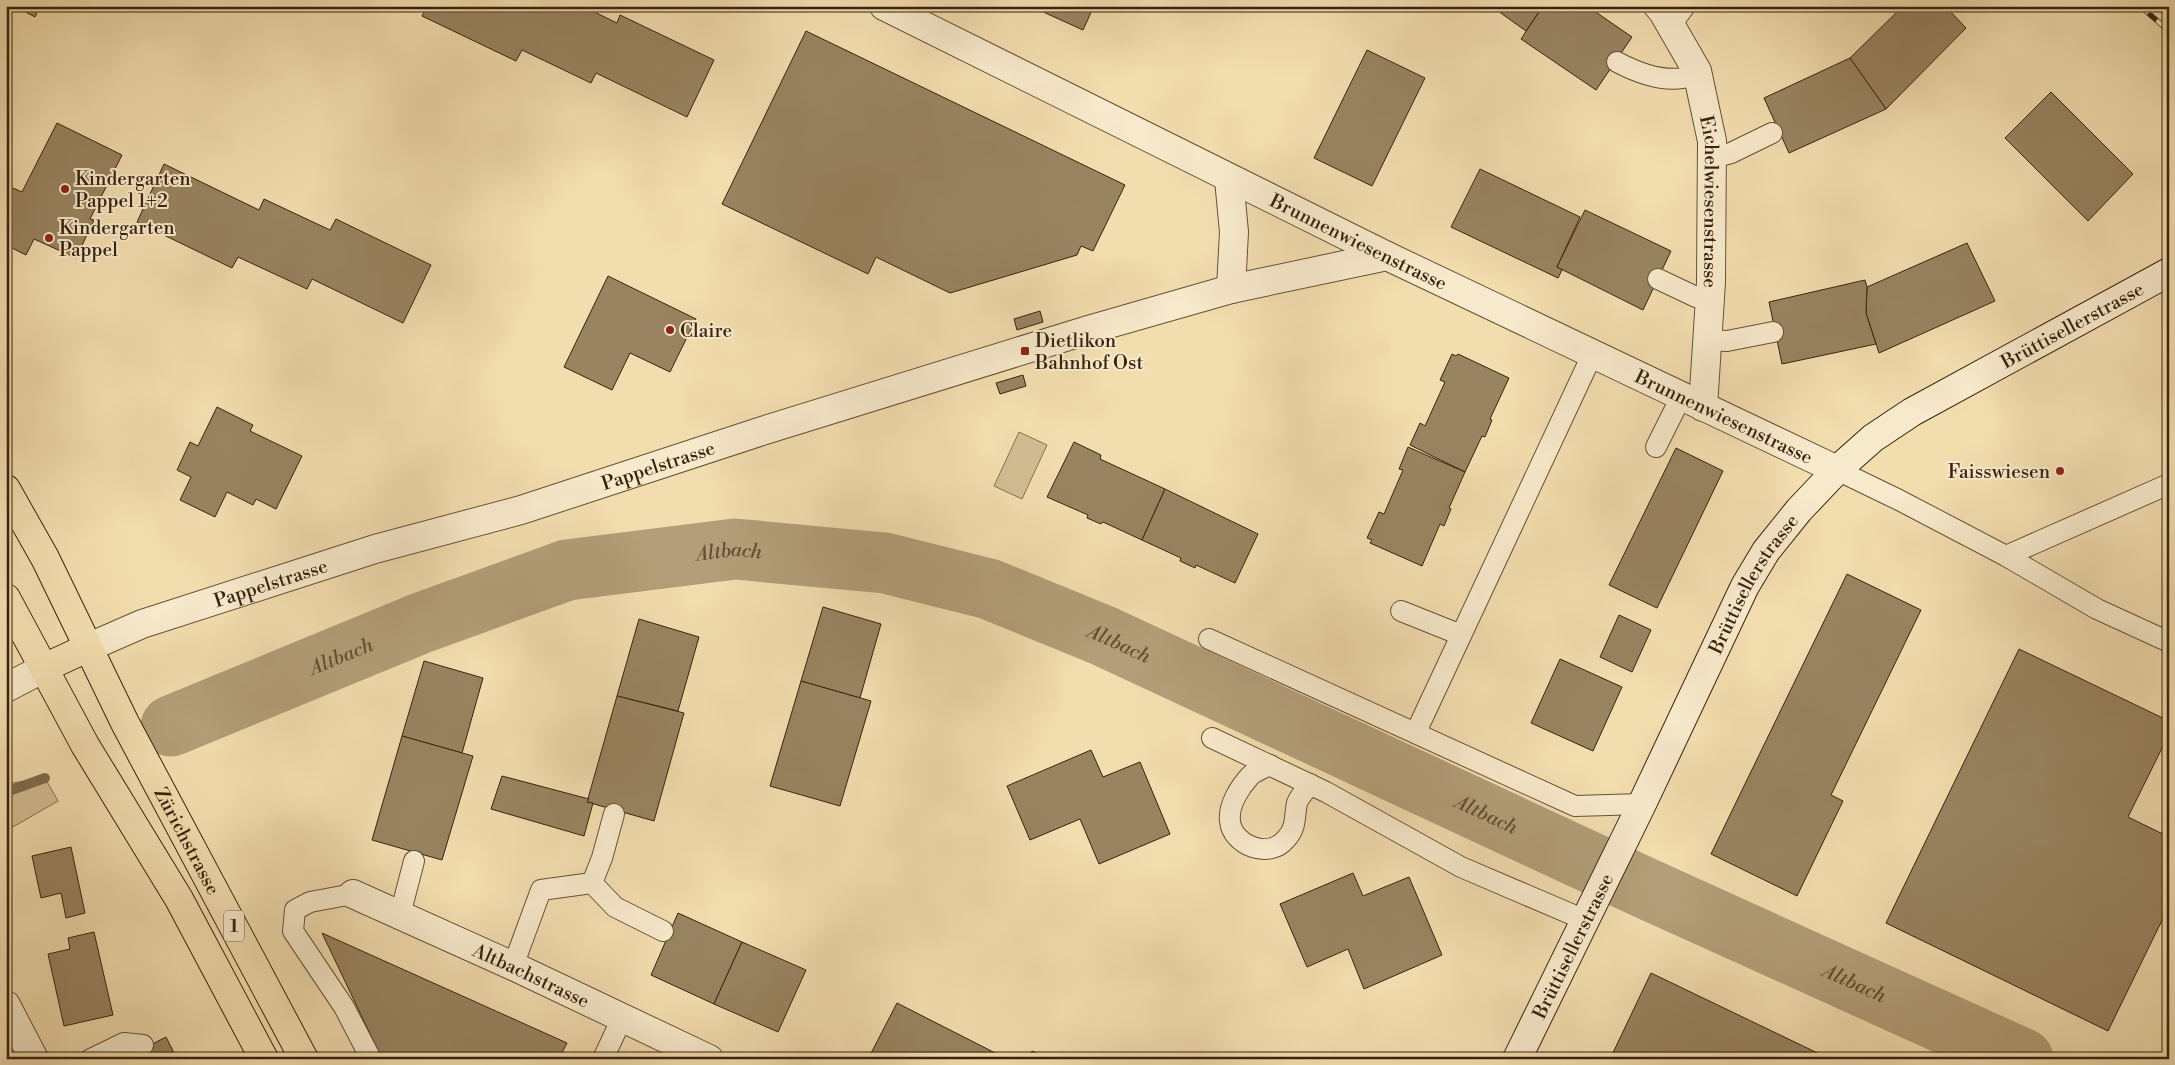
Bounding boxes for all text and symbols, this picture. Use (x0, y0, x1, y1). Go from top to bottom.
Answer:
street label: Eichelwiesenstrasse (1694, 113, 1723, 289)
place label: Kindergarten Pappel 1+2 (75, 167, 191, 213)
marker: Kindergarten Pappel 1+2 (59, 183, 71, 195)
street label: Brunnenwiesenstrasse (1265, 188, 1451, 296)
place label: Kindergarten Pappel (59, 216, 175, 262)
marker: Kindergarten Pappel (43, 232, 55, 244)
street label: Brüttisellerstrasse (1996, 277, 2148, 375)
place label: Claire (680, 319, 732, 343)
marker: Claire (664, 324, 676, 336)
place label: Dietlikon Bahnhof Ost (1034, 329, 1143, 375)
marker: Dietlikon Bahnhof Ost (1019, 345, 1031, 357)
street label: Brunnenwiesenstrasse (1630, 364, 1816, 470)
street label: Pappelstrasse (598, 436, 718, 496)
place label: Faisswiesen (1948, 460, 2050, 484)
marker: Faisswiesen (2054, 465, 2066, 477)
street label: Brüttisellerstrasse (1703, 509, 1804, 659)
water label: Altbach (693, 538, 764, 568)
street label: Pappelstrasse (211, 554, 331, 613)
water label: Altbach (1082, 619, 1155, 670)
water label: Altbach (304, 633, 378, 682)
street label: Zürichstrasse (148, 783, 225, 899)
water label: Altbach (1449, 789, 1522, 841)
street label: Brüttisellerstrasse (1527, 870, 1619, 1024)
road number: 1 (224, 910, 244, 941)
street label: Altbachstrasse (468, 938, 593, 1014)
water label: Altbach (1817, 958, 1890, 1010)

